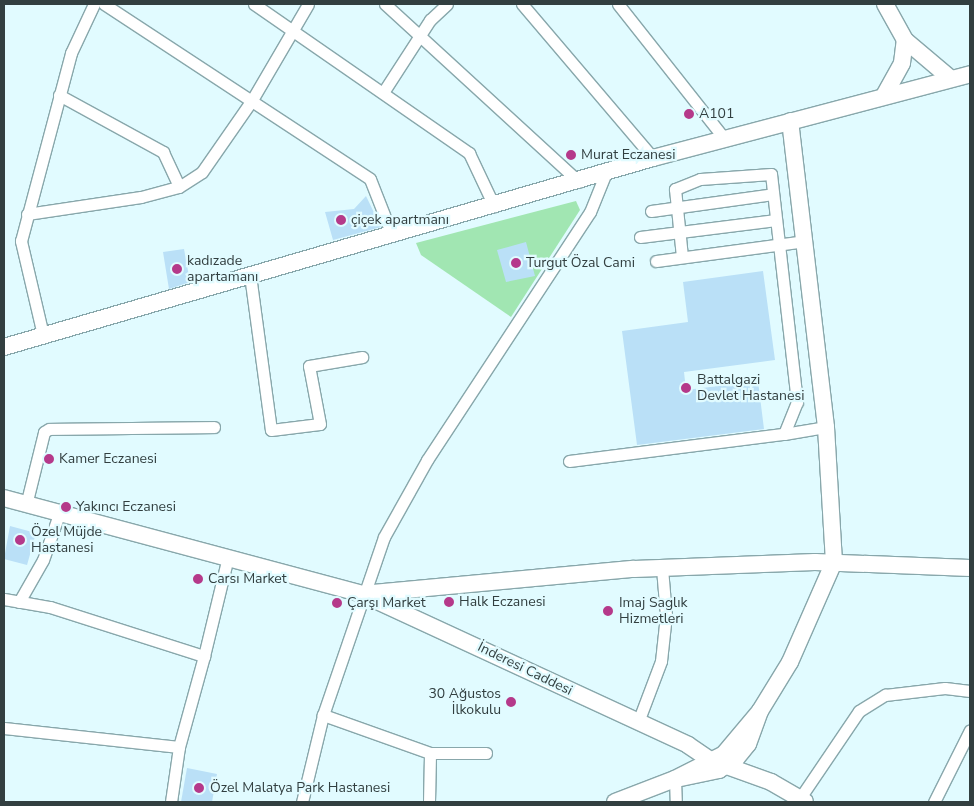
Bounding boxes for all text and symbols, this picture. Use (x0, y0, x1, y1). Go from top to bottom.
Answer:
place label: A101 (699, 106, 734, 122)
marker: A101 (683, 108, 695, 120)
place label: Murat Eczanesi (581, 147, 675, 163)
marker: Murat Eczanesi (565, 149, 577, 161)
place label: çiçek apartmanı (351, 212, 449, 228)
marker: çiçek apartmanı (335, 214, 347, 226)
place label: kadızade apartamanı (187, 253, 258, 286)
place label: Turgut Özal Cami (526, 255, 635, 271)
marker: Turgut Özal Cami (510, 257, 522, 269)
marker: kadızade apartamanı (171, 263, 183, 275)
place label: Battalgazi Devlet Hastanesi (697, 372, 804, 404)
marker: Battalgazi Devlet Hastanesi (679, 381, 693, 395)
place label: Kamer Eczanesi (59, 451, 157, 467)
marker: Kamer Eczanesi (43, 453, 55, 465)
place label: Yakıncı Eczanesi (76, 499, 176, 515)
marker: Yakıncı Eczanesi (60, 501, 72, 513)
place label: Özel Müjde Hastanesi (31, 524, 102, 556)
marker: Özel Müjde Hastanesi (13, 533, 27, 547)
place label: Carsı Market (208, 571, 287, 587)
marker: Carsı Market (192, 573, 204, 585)
place label: Halk Eczanesi (459, 594, 546, 610)
place label: Çarşı Market (347, 595, 426, 611)
place label: Imaj Saglık Hizmetleri (619, 595, 688, 628)
marker: Halk Eczanesi (443, 596, 455, 608)
marker: Çarşı Market (331, 597, 343, 609)
marker: Imaj Saglık Hizmetleri (601, 604, 615, 618)
street label: İnderesi Caddesi (475, 639, 575, 699)
place label: 30 Ağustos İlkokulu (428, 686, 501, 719)
marker: 30 Ağustos İlkokulu (505, 696, 517, 708)
place label: Özel Malatya Park Hastanesi (210, 780, 390, 796)
marker: Özel Malatya Park Hastanesi (192, 781, 206, 795)

